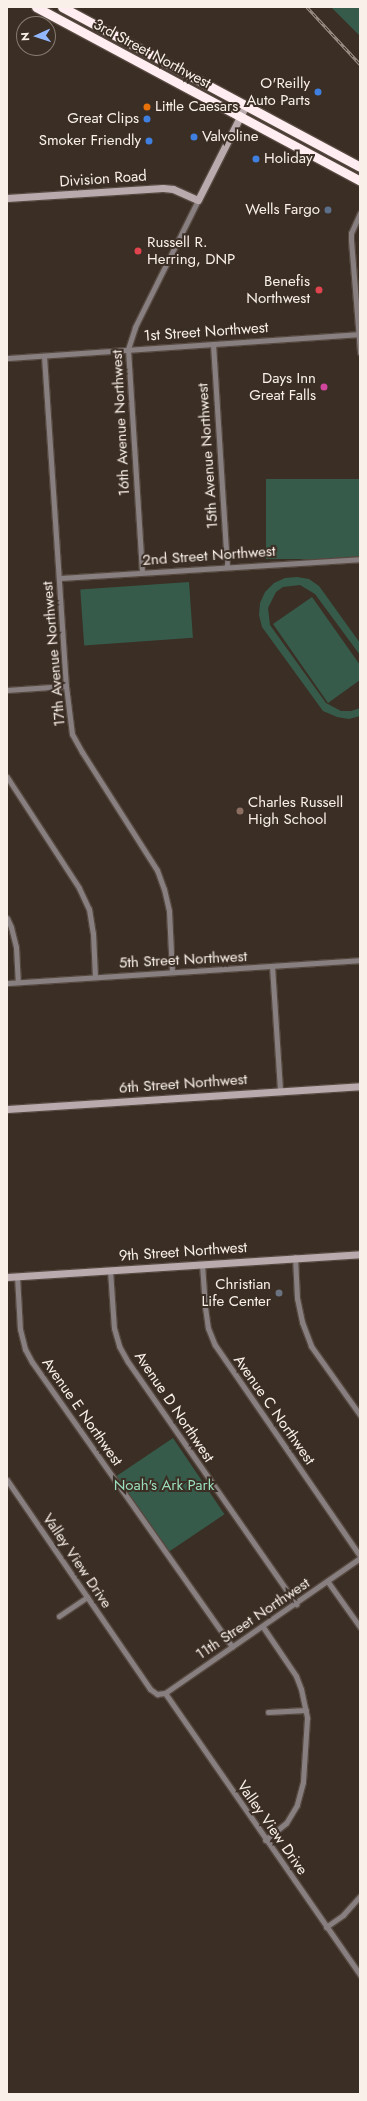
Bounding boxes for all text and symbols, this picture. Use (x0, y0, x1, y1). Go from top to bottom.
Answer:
street label: 3rd Street Northwest (90, 15, 214, 93)
north arrow (16, 16, 56, 56)
text: N (17, 32, 33, 41)
place label: O'Reilly Auto Parts (246, 74, 310, 109)
marker: O'Reilly Auto Parts (313, 87, 323, 97)
place label: Little Caesars (155, 98, 238, 116)
marker: Little Caesars (142, 102, 152, 112)
place label: Great Clips (67, 110, 139, 128)
marker: Great Clips (142, 114, 152, 124)
place label: Valvoline (202, 128, 259, 146)
place label: Smoker Friendly (39, 132, 141, 150)
marker: Valvoline (189, 132, 199, 142)
marker: Smoker Friendly (144, 136, 154, 146)
place label: Holiday (264, 150, 313, 168)
marker: Holiday (251, 154, 261, 164)
street label: Division Road (59, 167, 147, 191)
place label: Wells Fargo (245, 201, 320, 219)
marker: Wells Fargo (323, 205, 333, 215)
place label: Russell R. Herring, DNP (147, 233, 235, 268)
marker: Russell R. Herring, DNP (132, 245, 144, 257)
place label: Benefis Northwest (246, 272, 310, 307)
marker: Benefis Northwest (313, 284, 325, 296)
street label: 1st Street Northwest (143, 319, 269, 345)
street label: 16th Avenue Northwest (108, 349, 134, 497)
place label: Days Inn Great Falls (249, 369, 316, 404)
street label: 15th Avenue Northwest (194, 382, 222, 530)
marker: Days Inn Great Falls (319, 382, 329, 392)
street label: 2nd Street Northwest (142, 542, 276, 570)
street label: 17th Avenue Northwest (39, 581, 69, 727)
place label: Charles Russell High School (248, 793, 343, 828)
marker: Charles Russell High School (235, 806, 245, 816)
street label: 5th Street Northwest (118, 948, 248, 972)
street label: 6th Street Northwest (118, 1071, 248, 1097)
street label: 9th Street Northwest (118, 1239, 248, 1265)
place label: Christian Life Center (201, 1275, 271, 1310)
marker: Christian Life Center (274, 1288, 284, 1298)
street label: Avenue D Northwest (130, 1348, 218, 1466)
street label: Avenue C Northwest (229, 1352, 319, 1468)
street label: Avenue E Northwest (38, 1355, 126, 1469)
park label: Noah's Ark Park (114, 1477, 214, 1495)
street label: Valley View Drive (39, 1510, 115, 1612)
street label: 11th Street Northwest (193, 1574, 313, 1664)
street label: Valley View Drive (233, 1778, 311, 1878)

